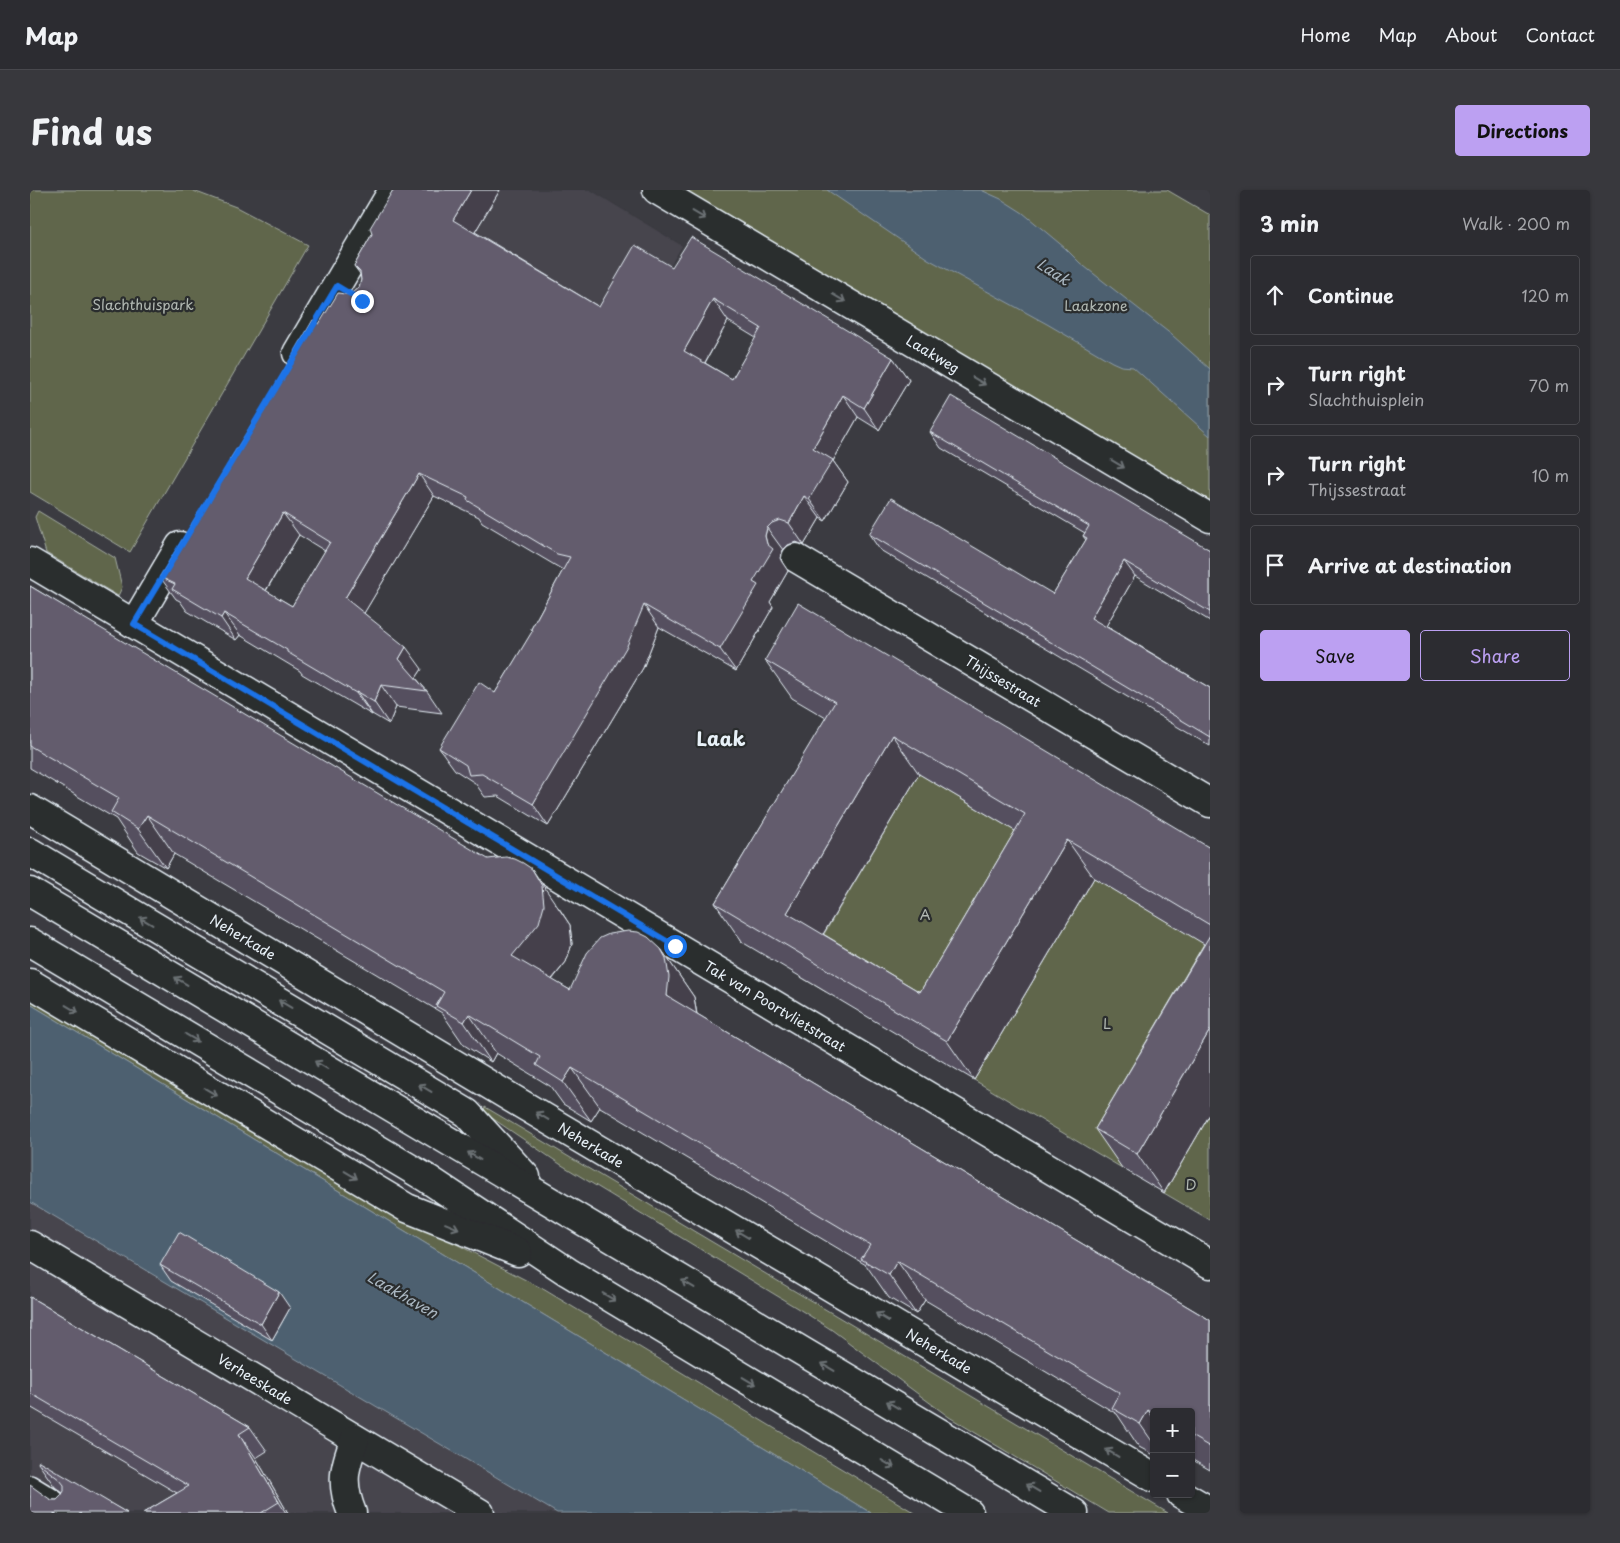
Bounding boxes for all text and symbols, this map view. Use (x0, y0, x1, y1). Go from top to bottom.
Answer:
text: Map (25, 17, 78, 53)
text: Home (1300, 21, 1350, 48)
text: Map (1378, 21, 1417, 48)
text: About (1445, 21, 1497, 48)
text: Contact (1525, 21, 1595, 48)
text: Find us (30, 104, 152, 157)
button: Directions (1455, 105, 1590, 156)
text: 3 min (1260, 207, 1319, 239)
one-way arrow (692, 210, 706, 220)
text: Walk · 200 m (1462, 211, 1570, 235)
water label: Laak (1033, 252, 1076, 291)
icon: ahead (1261, 281, 1289, 309)
text: Continue (1308, 281, 1394, 309)
text: 120 m (1522, 283, 1569, 307)
route end (351, 290, 374, 313)
one-way arrow (831, 293, 846, 303)
park label: Slachthuispark (92, 294, 194, 315)
park label: Laakzone (1064, 295, 1128, 316)
street label: Laakweg (902, 330, 964, 378)
text: Turn right (1308, 359, 1406, 387)
icon: right (1261, 371, 1289, 399)
text: 70 m (1529, 373, 1569, 397)
one-way arrow (971, 377, 985, 387)
text: Slachthuisplein (1308, 387, 1424, 411)
text: Turn right (1308, 449, 1406, 477)
one-way arrow (1111, 459, 1125, 469)
icon: right (1261, 461, 1289, 489)
text: 10 m (1532, 463, 1569, 487)
text: Thijssestraat (1308, 477, 1406, 501)
icon: arrive (1261, 551, 1289, 579)
text: Arrive at destination (1308, 551, 1512, 579)
button: Save (1260, 630, 1410, 681)
button: Share (1420, 630, 1570, 681)
street label: Thijssestraat (961, 650, 1045, 712)
district label: Laak (697, 724, 746, 752)
park label: A (920, 904, 931, 925)
street label: Neherkade (206, 909, 280, 965)
one-way arrow (139, 916, 153, 926)
route start (664, 935, 687, 958)
street label: Tak van Poortvlietstraat (700, 955, 850, 1057)
one-way arrow (175, 976, 189, 986)
one-way arrow (279, 999, 293, 1009)
one-way arrow (64, 1004, 78, 1014)
park label: L (1103, 1013, 1111, 1034)
one-way arrow (185, 1034, 199, 1044)
one-way arrow (315, 1059, 329, 1069)
one-way arrow (419, 1082, 433, 1092)
one-way arrow (204, 1087, 218, 1097)
one-way arrow (535, 1110, 549, 1120)
street label: Neherkade (554, 1117, 628, 1173)
one-way arrow (467, 1150, 481, 1160)
one-way arrow (343, 1171, 357, 1181)
park label: D (1185, 1174, 1197, 1195)
one-way arrow (444, 1222, 459, 1232)
one-way arrow (735, 1229, 749, 1239)
water label: Laakhaven (363, 1265, 443, 1324)
one-way arrow (682, 1278, 696, 1288)
one-way arrow (602, 1292, 616, 1302)
one-way arrow (874, 1312, 889, 1322)
street label: Neherkade (902, 1323, 976, 1379)
street label: Verheeskade (214, 1348, 296, 1410)
one-way arrow (821, 1361, 835, 1371)
one-way arrow (741, 1376, 755, 1386)
one-way arrow (886, 1400, 900, 1410)
map controls (1150, 1408, 1195, 1498)
button: + (1150, 1408, 1195, 1453)
one-way arrow (1105, 1448, 1119, 1458)
button: − (1150, 1453, 1195, 1498)
one-way arrow (880, 1460, 894, 1470)
one-way arrow (1026, 1483, 1040, 1493)

